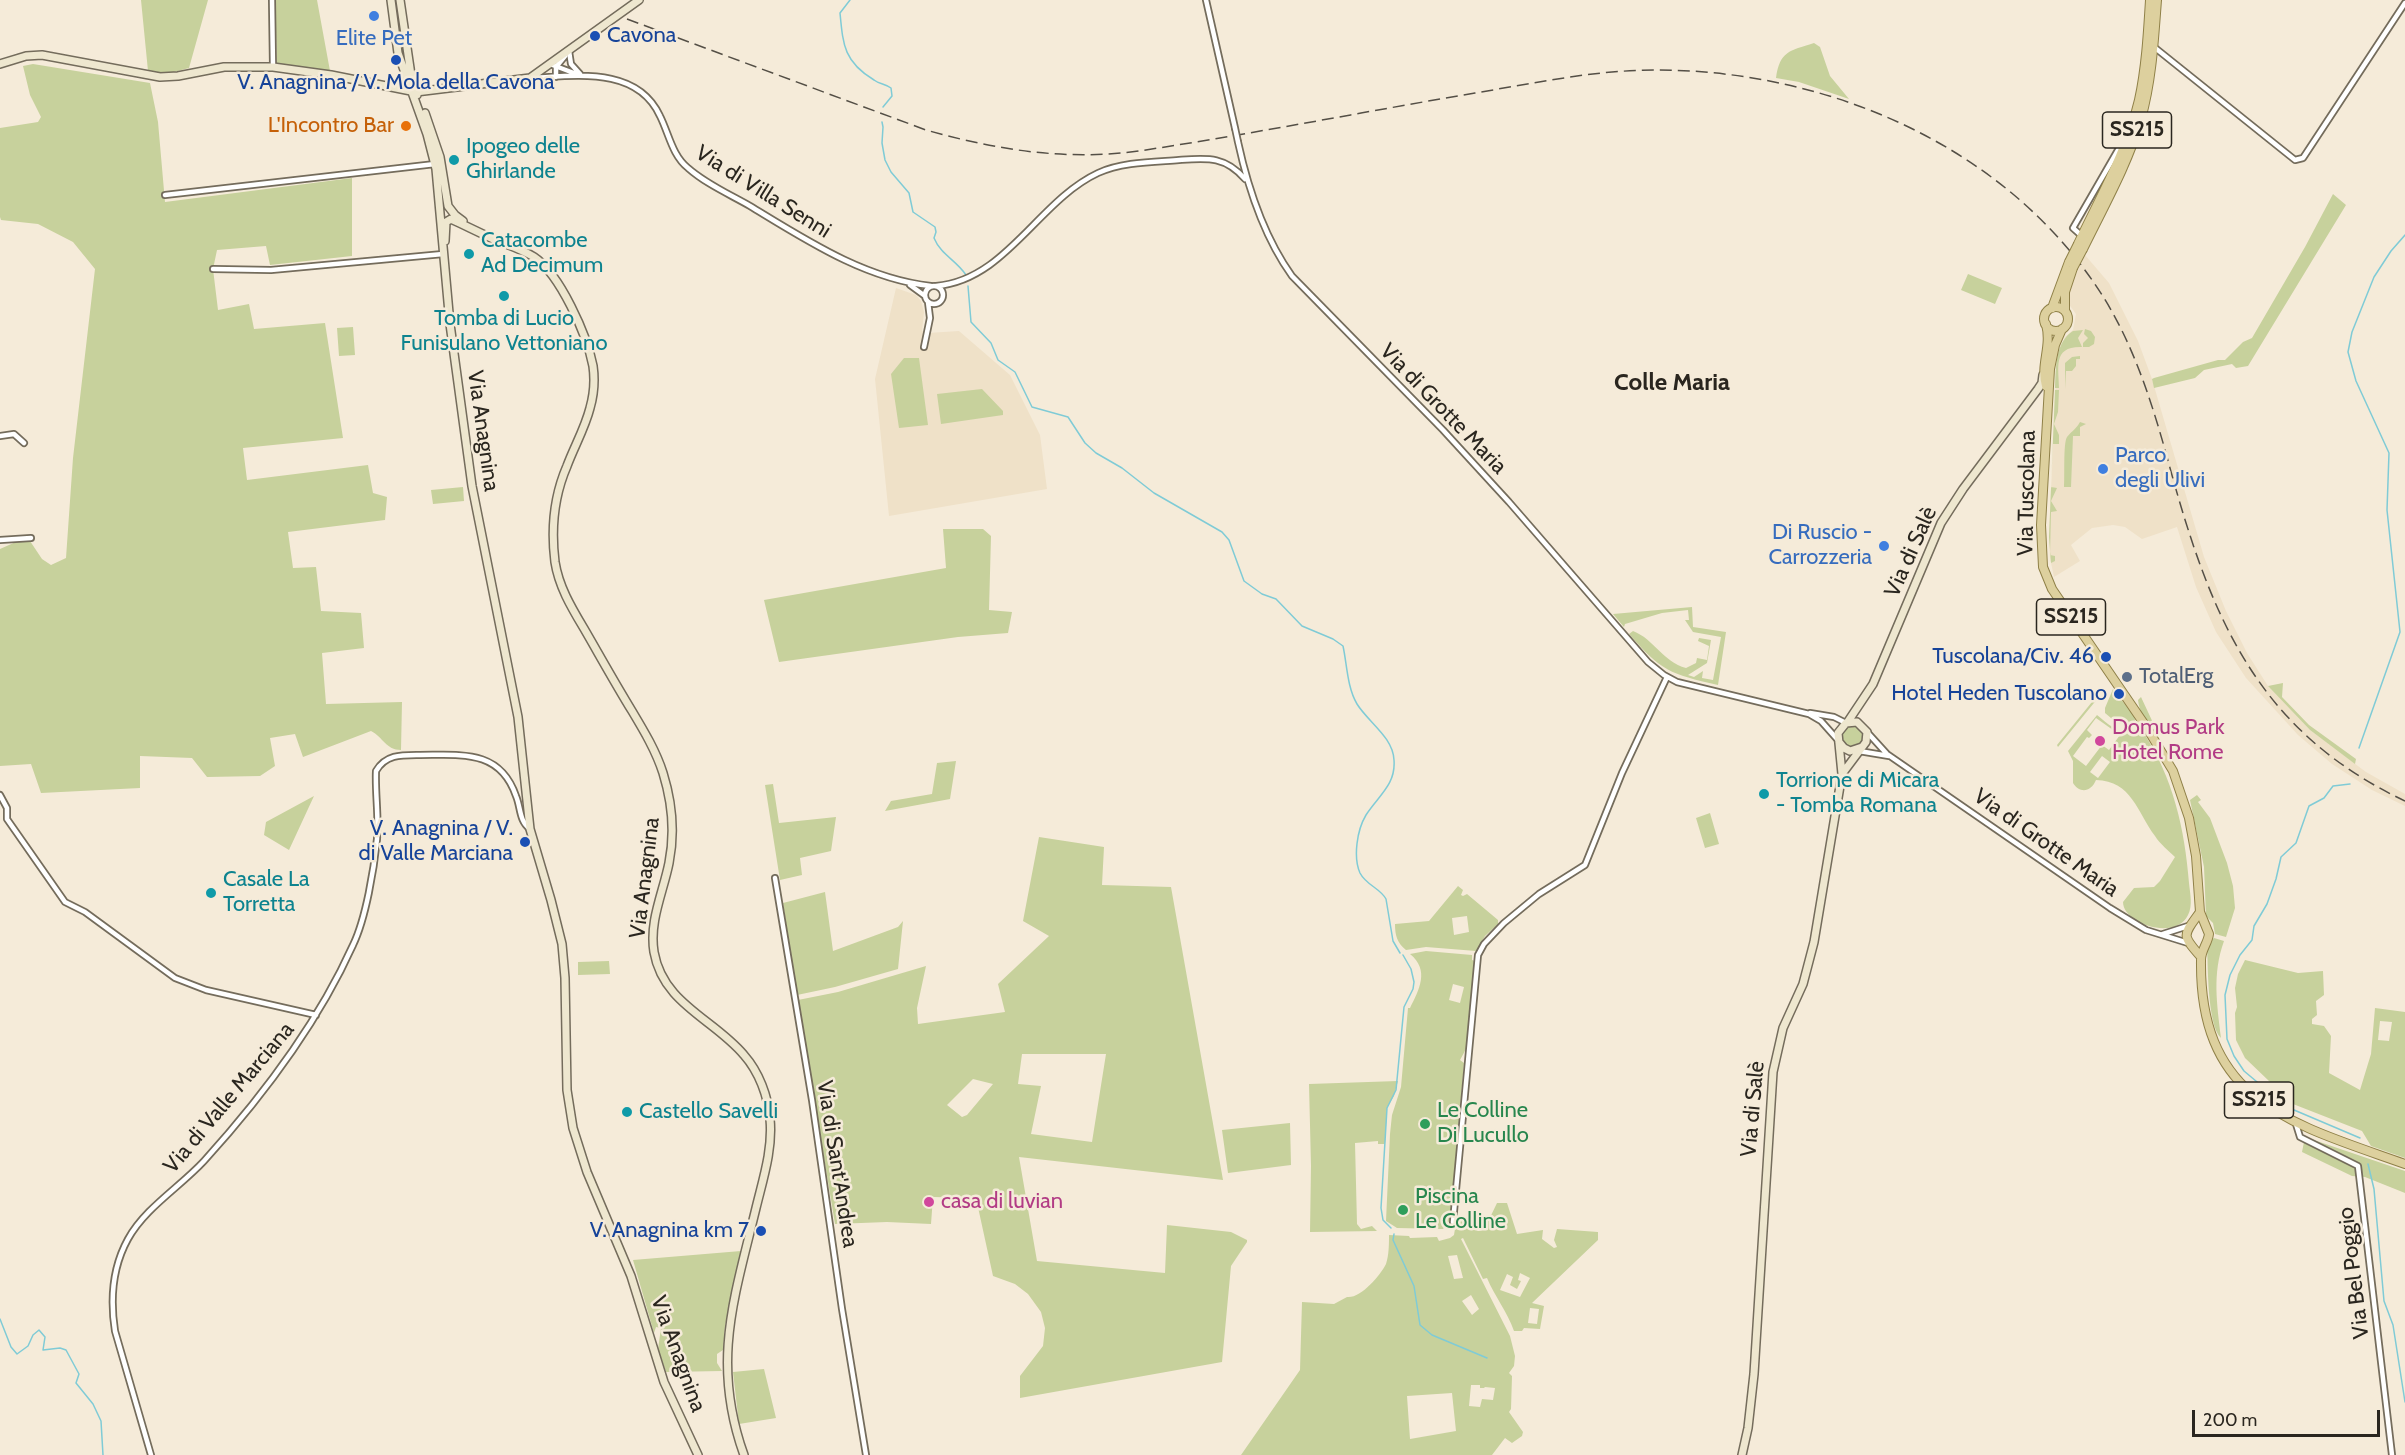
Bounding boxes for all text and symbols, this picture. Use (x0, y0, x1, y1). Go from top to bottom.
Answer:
marker: Elite Pet (367, 9, 381, 23)
place label: Cavona (607, 23, 676, 49)
place label: Elite Pet (336, 26, 412, 52)
marker: Cavona (588, 29, 602, 43)
marker: V. Anagnina / V. Mola della Cavona (389, 53, 403, 67)
place label: V. Anagnina / V. Mola della Cavona (237, 70, 555, 96)
road number: SS215 (2102, 112, 2172, 148)
place label: L'Incontro Bar (268, 113, 394, 139)
marker: L'Incontro Bar (399, 119, 413, 133)
place label: Ipogeo delle Ghirlande (466, 134, 580, 186)
street label: Via di Villa Senni (690, 140, 836, 244)
marker: Ipogeo delle Ghirlande (447, 153, 461, 167)
place label: Catacombe Ad Decimum (481, 228, 603, 280)
marker: Catacombe Ad Decimum (462, 247, 476, 261)
marker: Tomba di Lucio Funisulano Vettoniano (497, 289, 511, 303)
place label: Tomba di Lucio Funisulano Vettoniano (401, 306, 607, 358)
street label: Via di Grotte Maria (1374, 338, 1512, 480)
street label: Via Anagnina (461, 369, 505, 493)
district label: Colle Maria (1614, 369, 1730, 397)
street label: Via Tuscolana (2013, 430, 2041, 556)
place label: Parco degli Ulivi (2115, 443, 2205, 494)
marker: Parco degli Ulivi (2096, 462, 2110, 476)
street label: Via di Salè (1879, 503, 1943, 601)
place label: Di Ruscio - Carrozzeria (1768, 520, 1872, 572)
marker: Di Ruscio - Carrozzeria (1877, 539, 1891, 553)
road number: SS215 (2036, 599, 2106, 635)
place label: Tuscolana/Civ. 46 (1932, 644, 2094, 670)
marker: Tuscolana/Civ. 46 (2099, 650, 2113, 664)
place label: TotalErg (2139, 664, 2214, 690)
marker: TotalErg (2120, 670, 2134, 684)
place label: Hotel Heden Tuscolano (1891, 681, 2107, 707)
marker: Hotel Heden Tuscolano (2112, 687, 2126, 701)
place label: Domus Park Hotel Rome (2112, 715, 2224, 766)
marker: Domus Park Hotel Rome (2093, 734, 2107, 748)
place label: Torrione di Micara - Tomba Romana (1776, 768, 1939, 819)
street label: Via di Grotte Maria (1968, 783, 2124, 903)
marker: Torrione di Micara - Tomba Romana (1757, 787, 1771, 801)
place label: V. Anagnina / V. di Valle Marciana (359, 816, 513, 867)
street label: Via Anagnina (624, 816, 666, 940)
marker: V. Anagnina / V. di Valle Marciana (518, 835, 532, 849)
place label: Casale La Torretta (223, 867, 310, 918)
marker: Casale La Torretta (204, 886, 218, 900)
street label: Via di Valle Marciana (158, 1017, 300, 1179)
street label: Via di Salè (1736, 1060, 1770, 1158)
street label: Via di Sant'Andrea (811, 1079, 863, 1249)
road number: SS215 (2224, 1082, 2294, 1118)
place label: Le Colline Di Lucullo (1437, 1098, 1529, 1150)
place label: Castello Savelli (639, 1099, 778, 1125)
marker: Castello Savelli (620, 1105, 634, 1119)
marker: Le Colline Di Lucullo (1418, 1117, 1432, 1131)
place label: Piscina Le Colline (1415, 1184, 1506, 1236)
place label: casa di luvian (941, 1189, 1063, 1215)
marker: casa di luvian (922, 1195, 936, 1209)
marker: Piscina Le Colline (1396, 1203, 1410, 1217)
street label: Via Bel Poggio (2333, 1206, 2375, 1340)
place label: V. Anagnina km 7 (590, 1218, 749, 1244)
marker: V. Anagnina km 7 (754, 1224, 768, 1238)
street label: Via Anagnina (645, 1292, 711, 1416)
scale bar (2195, 1398, 2382, 1436)
text: 200 m (2203, 1409, 2257, 1431)

